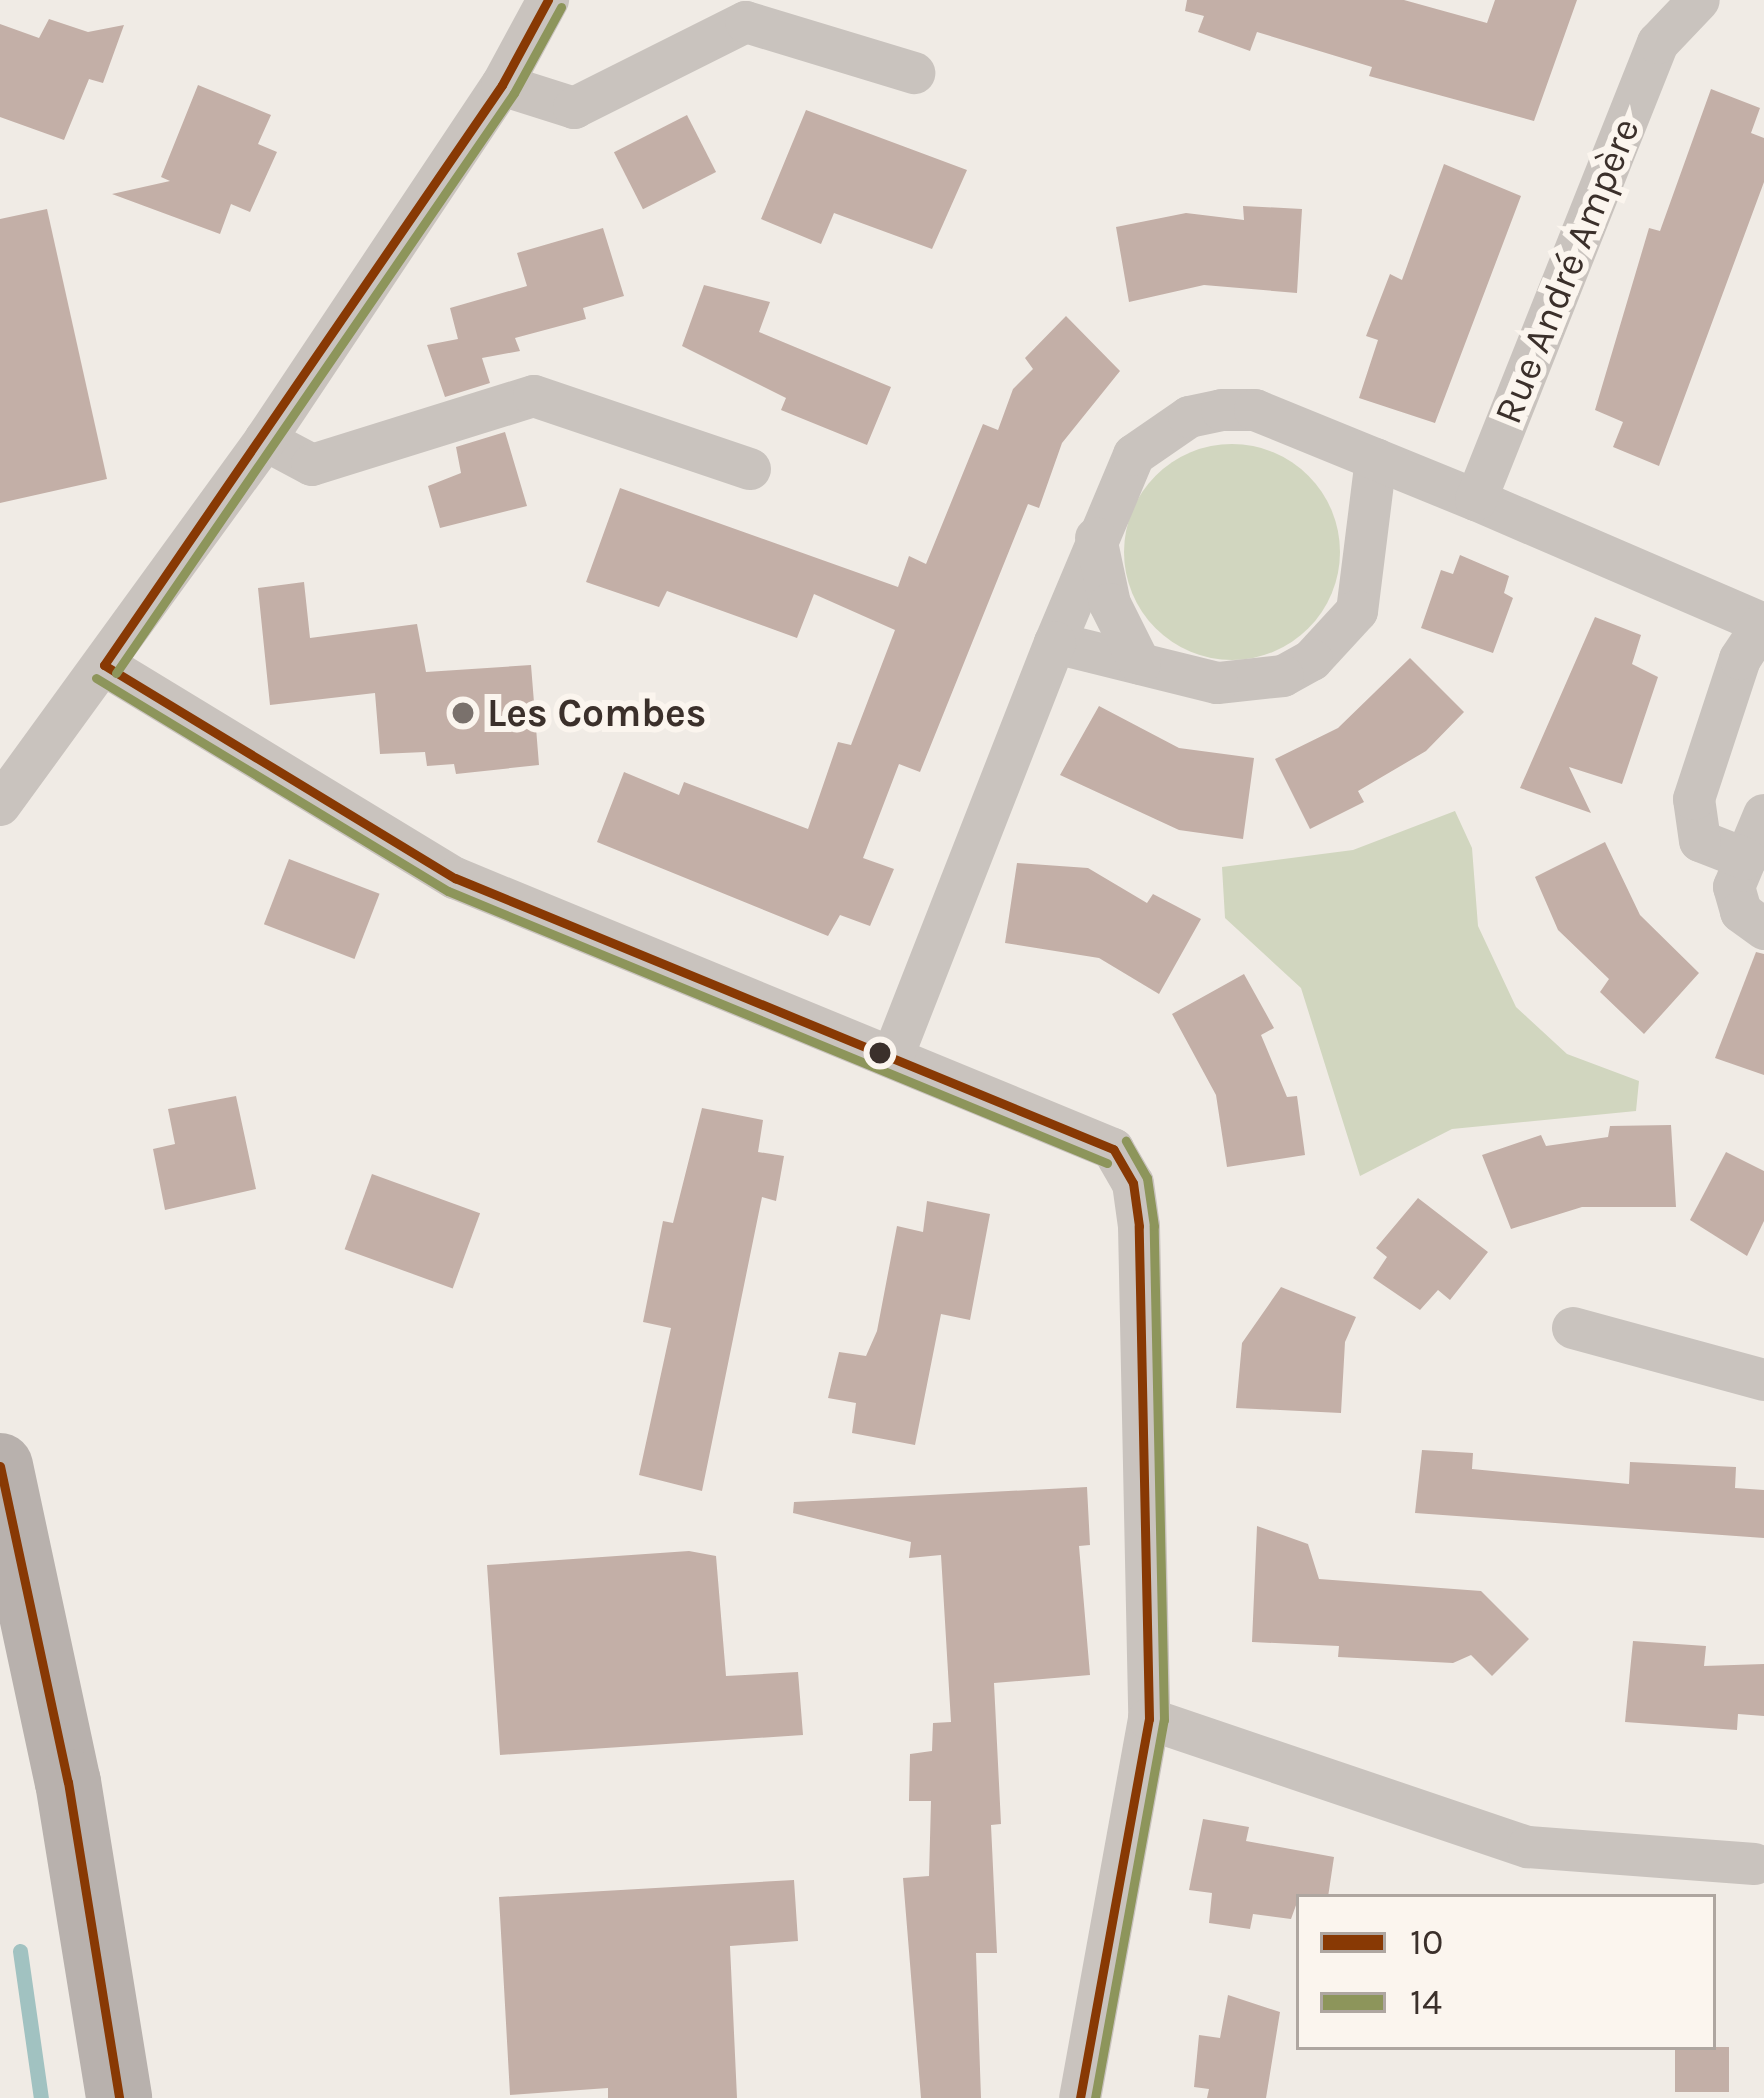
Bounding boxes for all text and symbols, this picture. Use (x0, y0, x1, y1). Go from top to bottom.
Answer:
street label: Rue André Ampère (1484, 112, 1650, 430)
place label: Les Combes (487, 690, 706, 736)
marker: Les Combes (450, 700, 476, 726)
unlabelled marker (869, 1042, 891, 1064)
legend (1296, 1894, 1716, 2050)
text: 10 (1410, 1921, 1443, 1963)
text: 14 (1410, 1981, 1442, 2023)

